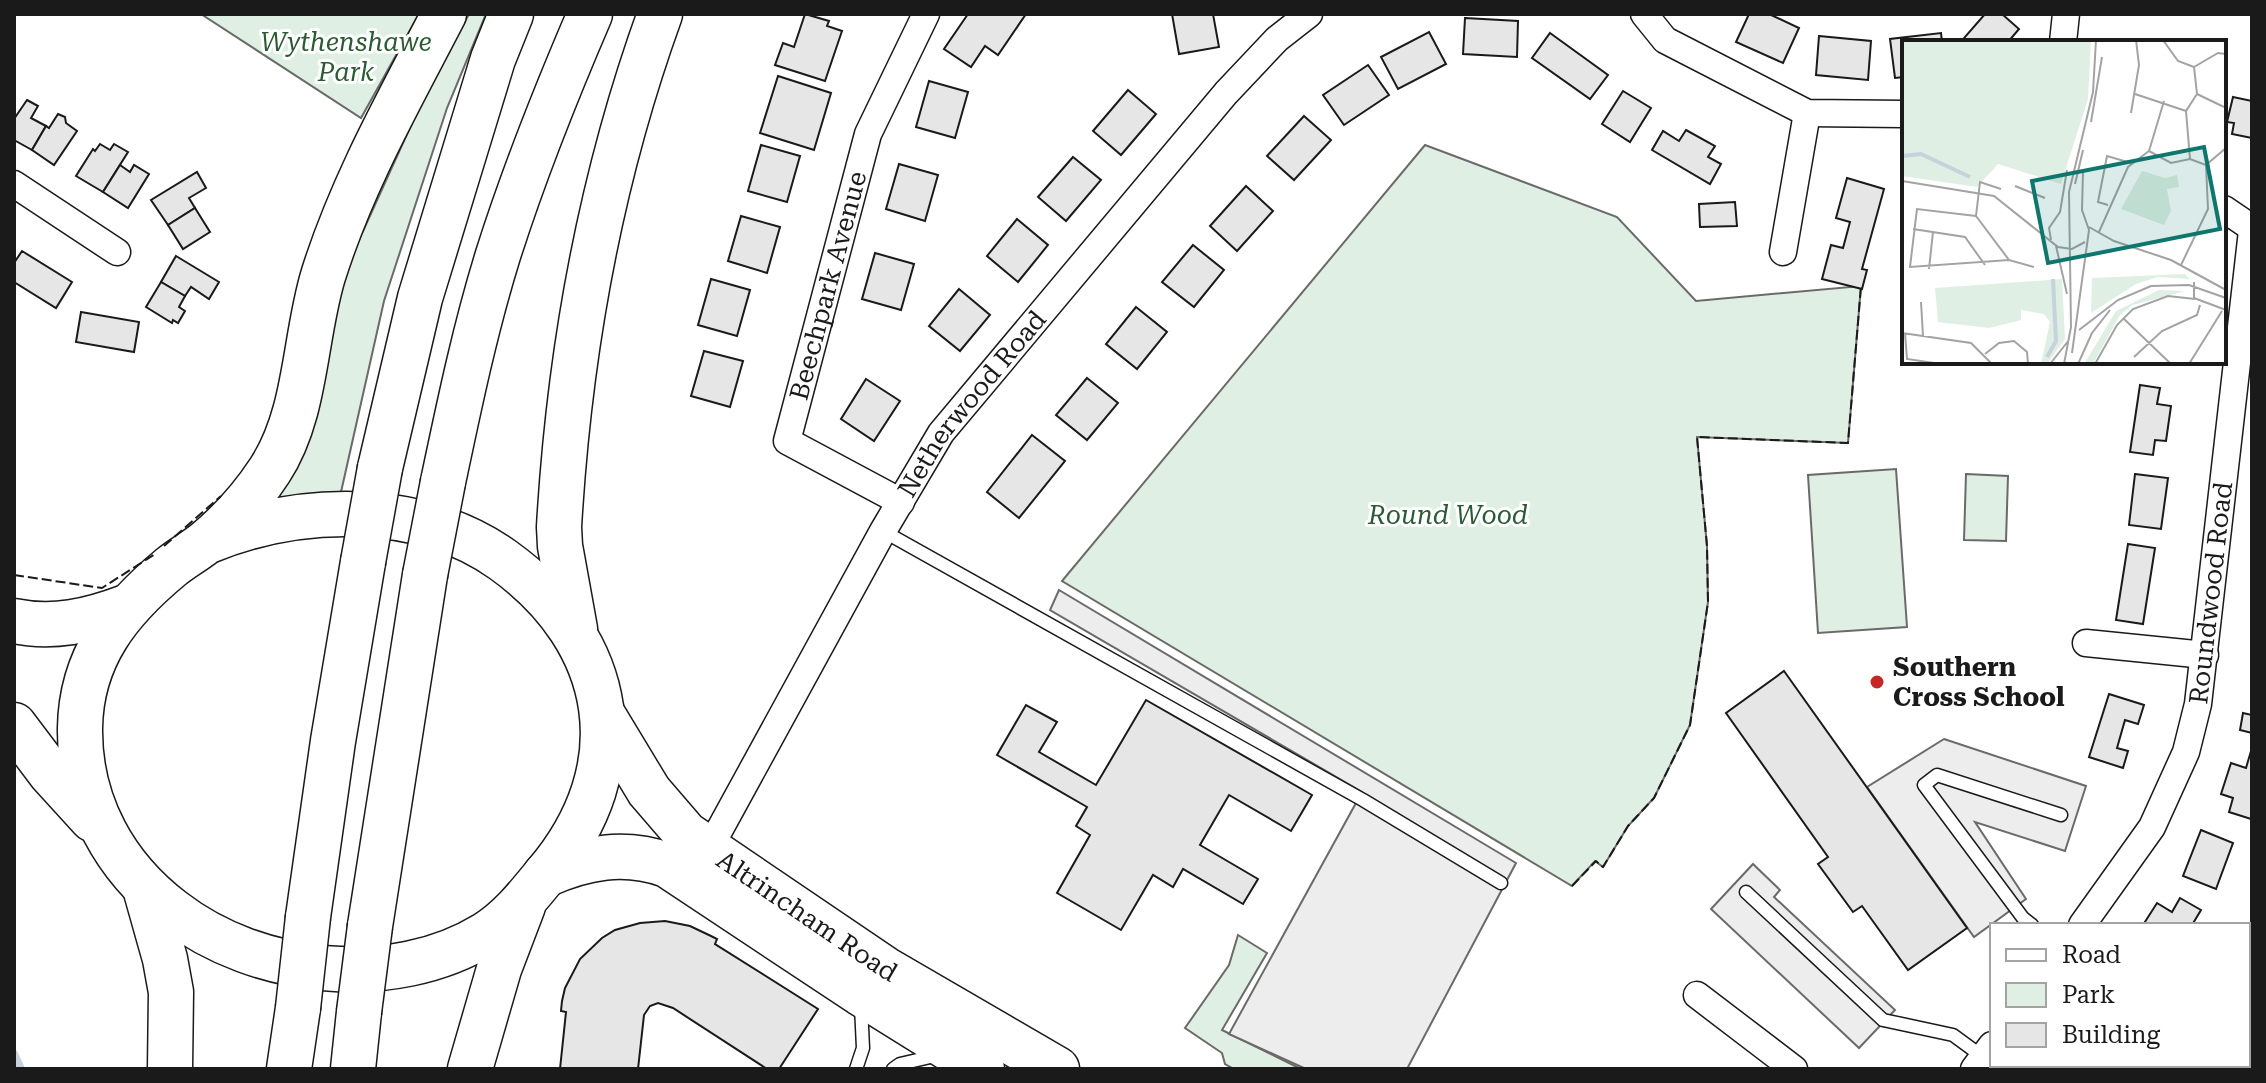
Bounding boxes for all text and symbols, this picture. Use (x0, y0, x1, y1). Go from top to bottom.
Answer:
park label: Wythenshawe Park (260, 27, 432, 87)
inset map (1902, 40, 2226, 364)
street label: Beechpark Avenue (783, 168, 873, 403)
street label: Netherwood Road (892, 304, 1052, 502)
street label: Roundwood Road (2183, 480, 2238, 706)
park label: Round Wood (1367, 500, 1528, 530)
place label: Southern Cross School (1893, 652, 2065, 712)
marker: Southern Cross School (1868, 673, 1886, 691)
street label: Altrincham Road (711, 844, 903, 988)
legend (1990, 923, 2250, 1067)
text: Road (2062, 941, 2121, 969)
text: Park (2062, 981, 2115, 1009)
text: Building (2062, 1021, 2160, 1049)

